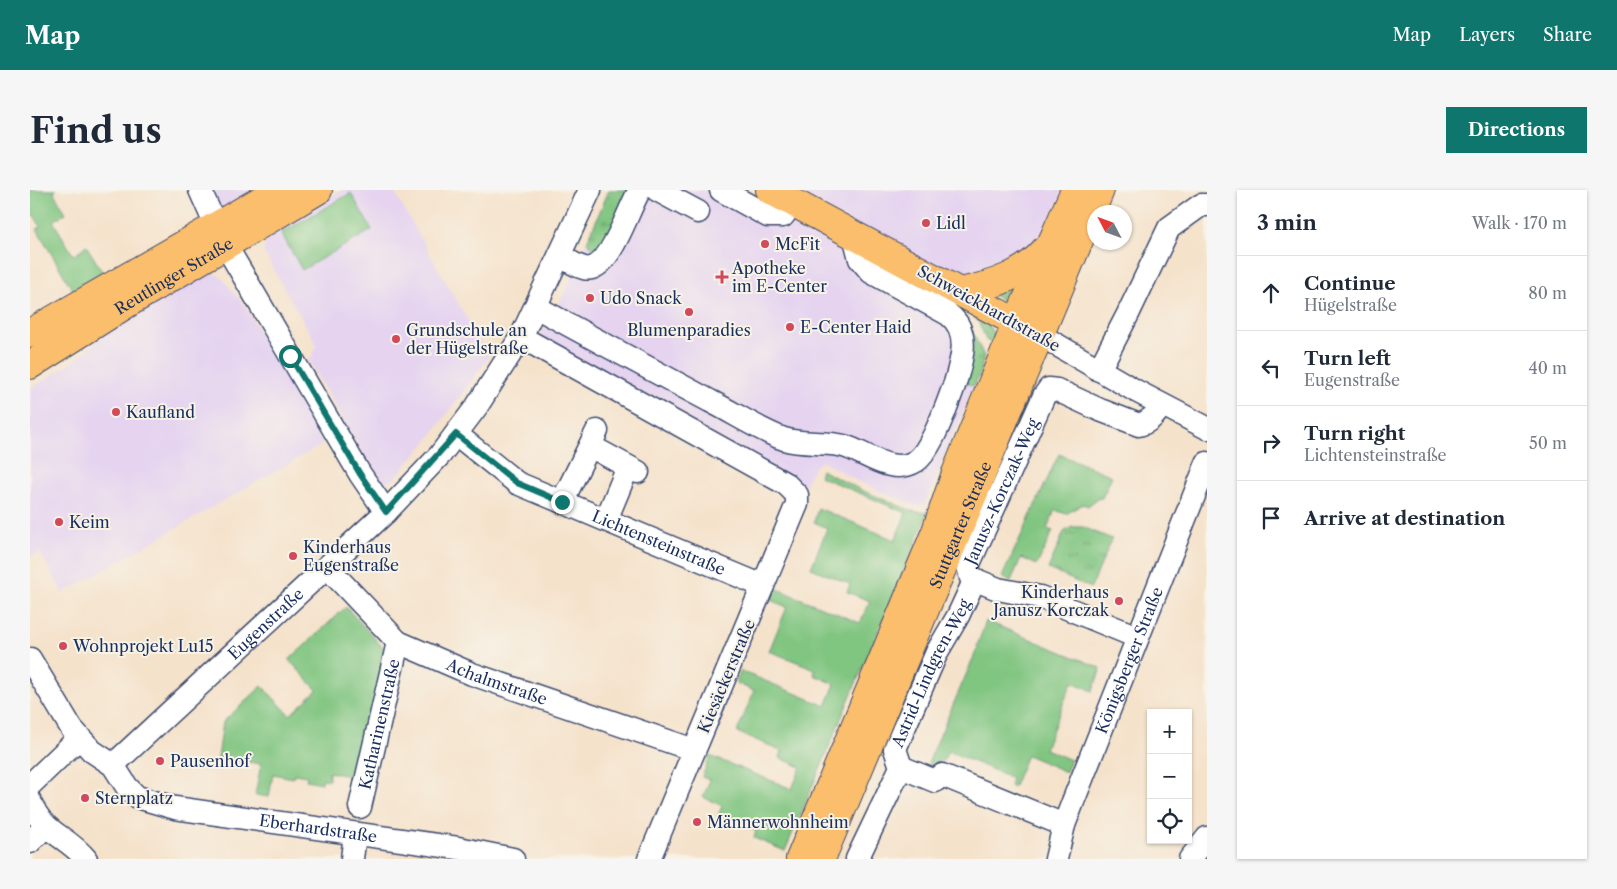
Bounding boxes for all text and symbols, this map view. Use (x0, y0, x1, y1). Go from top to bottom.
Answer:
text: Map (25, 21, 80, 50)
text: Map (1393, 24, 1431, 46)
text: Layers (1459, 24, 1515, 46)
text: Share (1543, 24, 1592, 46)
button: Directions (1446, 107, 1587, 153)
text: Find us (30, 109, 162, 152)
north arrow (1087, 205, 1132, 250)
text: 3 min (1257, 210, 1317, 235)
place label: Lidl (936, 213, 966, 233)
text: Walk · 170 m (1472, 213, 1567, 233)
marker: Lidl (920, 217, 932, 229)
street label: Reutlinger Straße (111, 233, 236, 319)
place label: McFit (775, 234, 820, 254)
marker: McFit (759, 238, 771, 250)
place label: Apotheke im E-Center (731, 258, 827, 296)
street label: Schweickhardtstraße (914, 260, 1064, 356)
marker: Apotheke im E-Center (716, 271, 728, 283)
text: Continue (1304, 272, 1396, 295)
icon: ahead (1257, 279, 1285, 307)
text: 80 m (1528, 283, 1567, 303)
place label: Udo Snack (600, 288, 682, 308)
marker: Udo Snack (584, 292, 596, 304)
text: Hügelstraße (1304, 295, 1397, 315)
marker: Blumenparadies (683, 306, 695, 318)
place label: E-Center Haid (800, 317, 912, 337)
place label: Grundschule an der Hügelstraße (406, 320, 528, 358)
place label: Blumenparadies (627, 320, 751, 340)
marker: E-Center Haid (784, 321, 796, 333)
marker: Grundschule an der Hügelstraße (390, 333, 402, 345)
route start (279, 345, 302, 368)
text: Turn left (1304, 347, 1391, 370)
icon: left (1257, 354, 1285, 382)
text: 40 m (1528, 358, 1567, 378)
text: Eugenstraße (1304, 370, 1400, 390)
place label: Kaufland (126, 402, 195, 422)
marker: Kaufland (110, 406, 122, 418)
street label: Janusz-Korczak-Weg (959, 414, 1043, 570)
text: Turn right (1304, 422, 1405, 445)
icon: right (1257, 429, 1285, 457)
text: 50 m (1529, 433, 1567, 453)
text: Lichtensteinstraße (1304, 445, 1447, 465)
street label: Stuttgarter Straße (925, 458, 996, 591)
route end (551, 491, 574, 514)
icon: arrive (1257, 504, 1285, 532)
street label: Lichtensteinstraße (589, 506, 728, 579)
text: Arrive at destination (1304, 507, 1505, 530)
place label: Keim (69, 512, 110, 532)
marker: Keim (53, 516, 65, 528)
place label: Kinderhaus Eugenstraße (303, 537, 399, 575)
marker: Kinderhaus Eugenstraße (287, 550, 299, 562)
place label: Kinderhaus Janusz Korczak (990, 582, 1110, 620)
street label: Eugenstraße (224, 584, 308, 664)
street label: Königsberger Straße (1091, 584, 1167, 736)
street label: Astrid-Lindgren-Weg (887, 595, 975, 751)
marker: Kinderhaus Janusz Korczak (1113, 595, 1125, 607)
street label: Kiesäckerstraße (693, 616, 759, 736)
place label: Wohnprojekt Lu15 (72, 636, 214, 656)
marker: Wohnprojekt Lu15 (57, 640, 69, 652)
street label: Achalmstraße (442, 654, 550, 709)
street label: Katharinenstraße (354, 657, 404, 791)
map controls (1147, 709, 1192, 844)
button: + (1147, 709, 1192, 754)
place label: Pausenhof (170, 751, 252, 771)
button: − (1147, 754, 1192, 799)
marker: Pausenhof (154, 755, 166, 767)
place label: Sternplatz (95, 788, 173, 808)
marker: Sternplatz (79, 792, 91, 804)
button: locate (1147, 799, 1192, 844)
street label: Eberhardstraße (258, 810, 379, 846)
place label: Männerwohnheim (707, 812, 849, 832)
marker: Männerwohnheim (691, 816, 703, 828)

